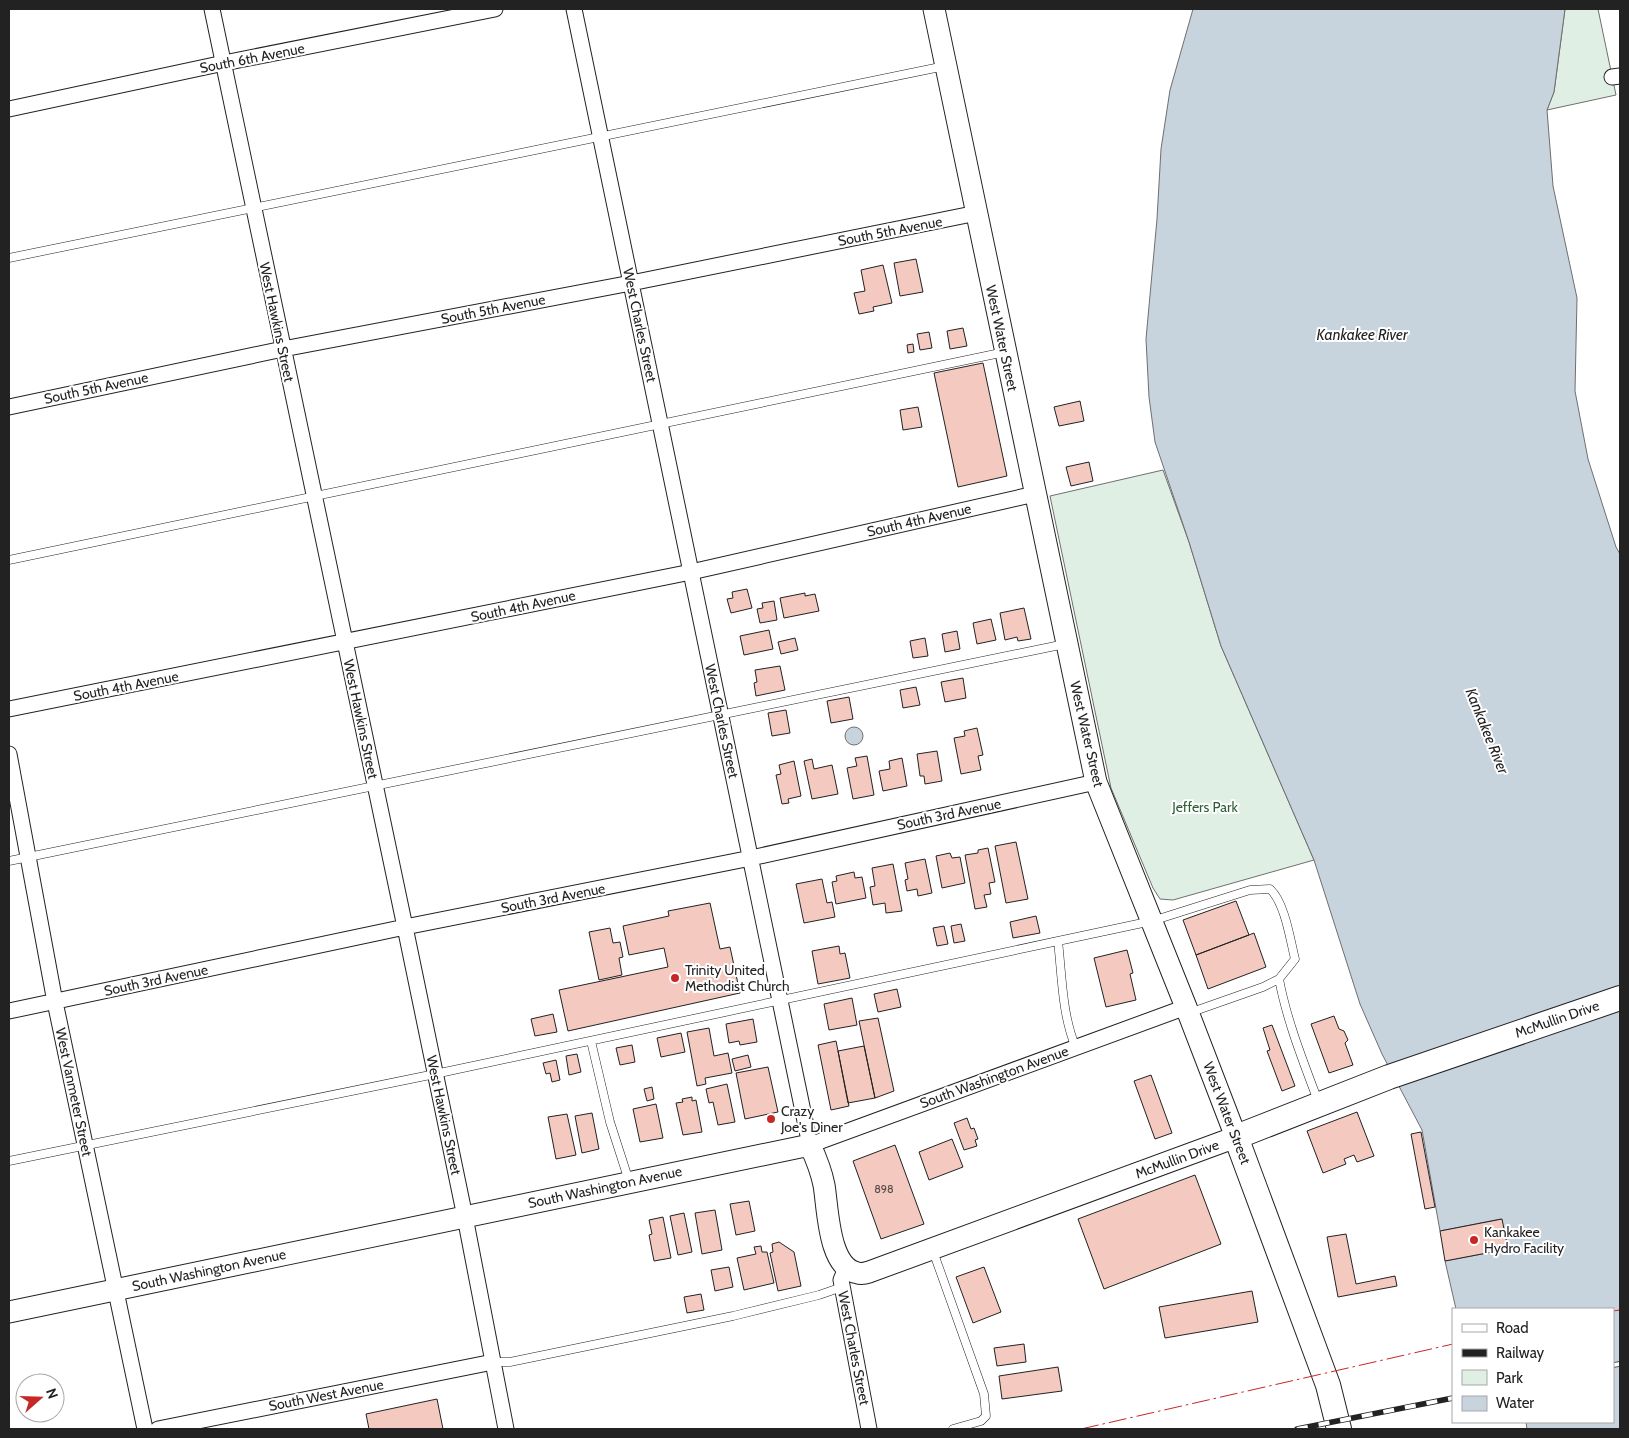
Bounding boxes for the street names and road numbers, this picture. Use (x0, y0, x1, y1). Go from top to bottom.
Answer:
street label: South 6th Avenue (198, 39, 306, 77)
street label: South 5th Avenue (836, 212, 944, 250)
street label: West Hawkins Street (256, 260, 299, 384)
street label: West Charles Street (619, 266, 661, 384)
street label: West Water Street (982, 283, 1022, 393)
street label: South 5th Avenue (439, 290, 547, 328)
street label: South 5th Avenue (42, 368, 150, 408)
street label: South 4th Avenue (865, 499, 973, 541)
street label: South 4th Avenue (469, 586, 577, 626)
street label: West Hawkins Street (340, 657, 383, 781)
street label: West Charles Street (701, 662, 743, 780)
street label: South 4th Avenue (72, 667, 180, 705)
street label: West Water Street (1066, 679, 1108, 789)
street label: South 3rd Avenue (895, 794, 1003, 834)
street label: South 3rd Avenue (499, 879, 607, 917)
street label: South 3rd Avenue (102, 960, 210, 1000)
street label: McMullin Drive (1512, 996, 1602, 1042)
street label: West Vanmeter Street (52, 1026, 96, 1158)
street label: South Washington Avenue (917, 1042, 1071, 1112)
street label: West Hawkins Street (423, 1053, 466, 1177)
street label: West Water Street (1199, 1059, 1255, 1167)
street label: McMullin Drive (1133, 1135, 1221, 1183)
street label: South Washington Avenue (526, 1162, 684, 1212)
street label: South Washington Avenue (130, 1245, 288, 1295)
street label: West Charles Street (834, 1289, 874, 1407)
street label: South West Avenue (267, 1375, 385, 1415)

